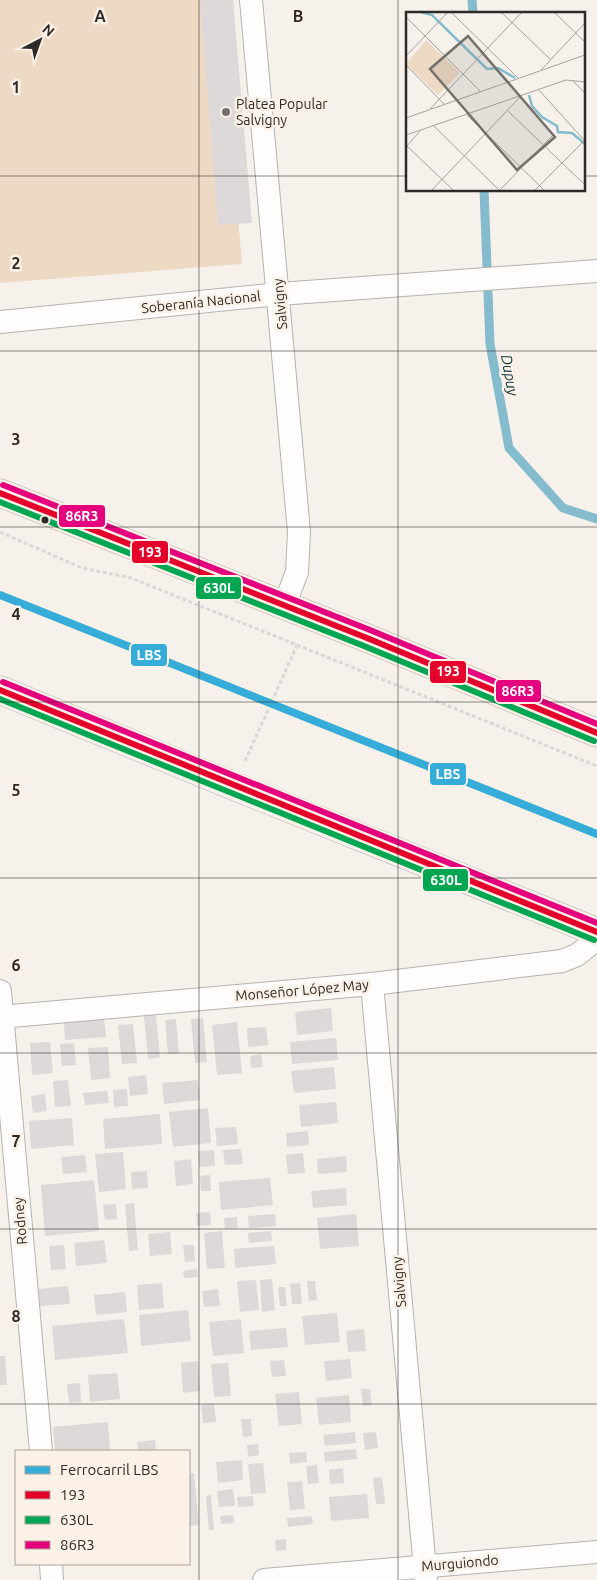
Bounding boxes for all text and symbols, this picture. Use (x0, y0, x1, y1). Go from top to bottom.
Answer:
text: A (94, 7, 106, 25)
text: B (293, 7, 303, 25)
inset map (406, 12, 584, 191)
north arrow (15, 15, 65, 65)
text: N (39, 21, 58, 40)
text: 1 (11, 78, 21, 96)
place label: Platea Popular Salvigny (236, 96, 328, 128)
marker: Platea Popular Salvigny (220, 106, 232, 118)
text: 2 (11, 254, 21, 272)
street label: Salvigny (270, 278, 290, 330)
street label: Soberanía Nacional (141, 288, 262, 316)
water label: Dupuy (498, 353, 522, 398)
text: 3 (11, 430, 21, 448)
line badge: 86R3 (58, 504, 106, 528)
text: 86R3 (66, 508, 98, 524)
unlabelled marker (40, 515, 50, 525)
line badge: 193 (131, 540, 169, 564)
text: 193 (138, 544, 162, 560)
line badge: 630L (195, 576, 242, 600)
text: 630L (203, 580, 235, 596)
text: 4 (11, 605, 21, 623)
line badge: LBS (130, 643, 168, 667)
text: LBS (137, 647, 162, 663)
line badge: 193 (429, 660, 467, 684)
text: 193 (436, 663, 460, 679)
line badge: 86R3 (495, 679, 542, 703)
text: 86R3 (502, 683, 534, 699)
line badge: LBS (429, 762, 467, 786)
text: LBS (436, 766, 461, 782)
text: 5 (11, 781, 21, 799)
line badge: 630L (422, 868, 469, 892)
text: 630L (430, 872, 462, 888)
text: 6 (11, 956, 21, 974)
street label: Monseñor López May (235, 976, 370, 1004)
text: 7 (11, 1132, 21, 1150)
street label: Rodney (10, 1196, 30, 1245)
street label: Salvigny (389, 1256, 409, 1308)
text: 8 (11, 1307, 21, 1325)
legend (15, 1450, 190, 1565)
text: Ferrocarril LBS (60, 1461, 158, 1478)
text: 193 (60, 1486, 85, 1503)
text: 630L (60, 1511, 93, 1528)
text: 86R3 (60, 1536, 95, 1553)
street label: Murguiondo (421, 1552, 499, 1574)

